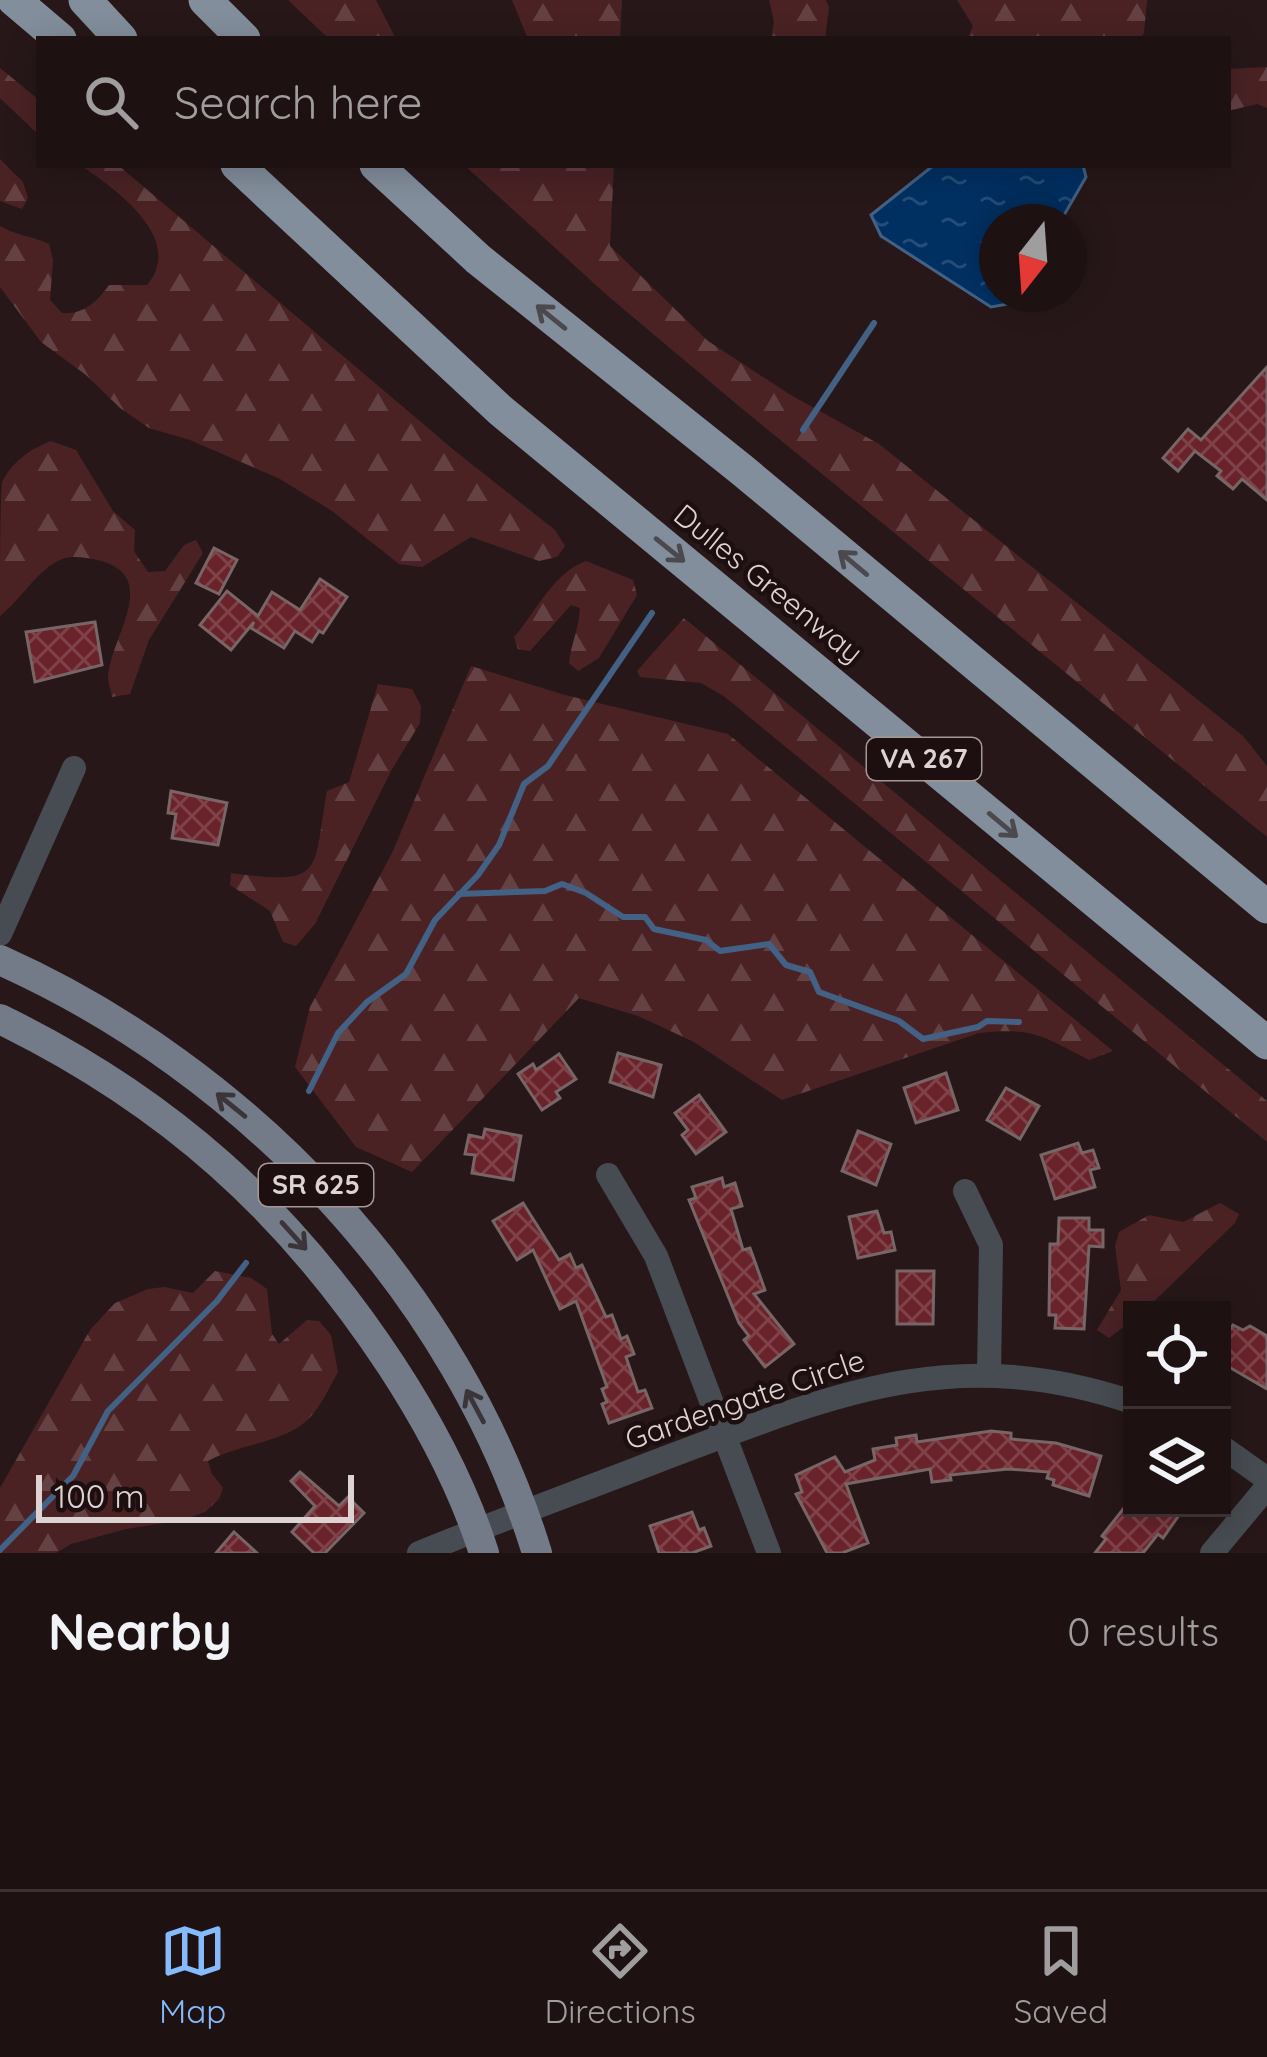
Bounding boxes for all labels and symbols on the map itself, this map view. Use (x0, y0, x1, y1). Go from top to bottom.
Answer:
north arrow (979, 204, 1087, 312)
one-way arrow (535, 304, 567, 331)
street label: Dulles Greenway (666, 495, 871, 671)
one-way arrow (654, 536, 686, 563)
one-way arrow (838, 550, 869, 578)
road number: VA 267 (867, 738, 981, 780)
one-way arrow (987, 811, 1018, 838)
one-way arrow (215, 1093, 247, 1119)
road number: SR 625 (259, 1164, 373, 1206)
one-way arrow (280, 1221, 308, 1251)
street label: Gardengate Circle (620, 1340, 869, 1458)
one-way arrow (463, 1389, 486, 1424)
scale bar (36, 1469, 354, 1522)

